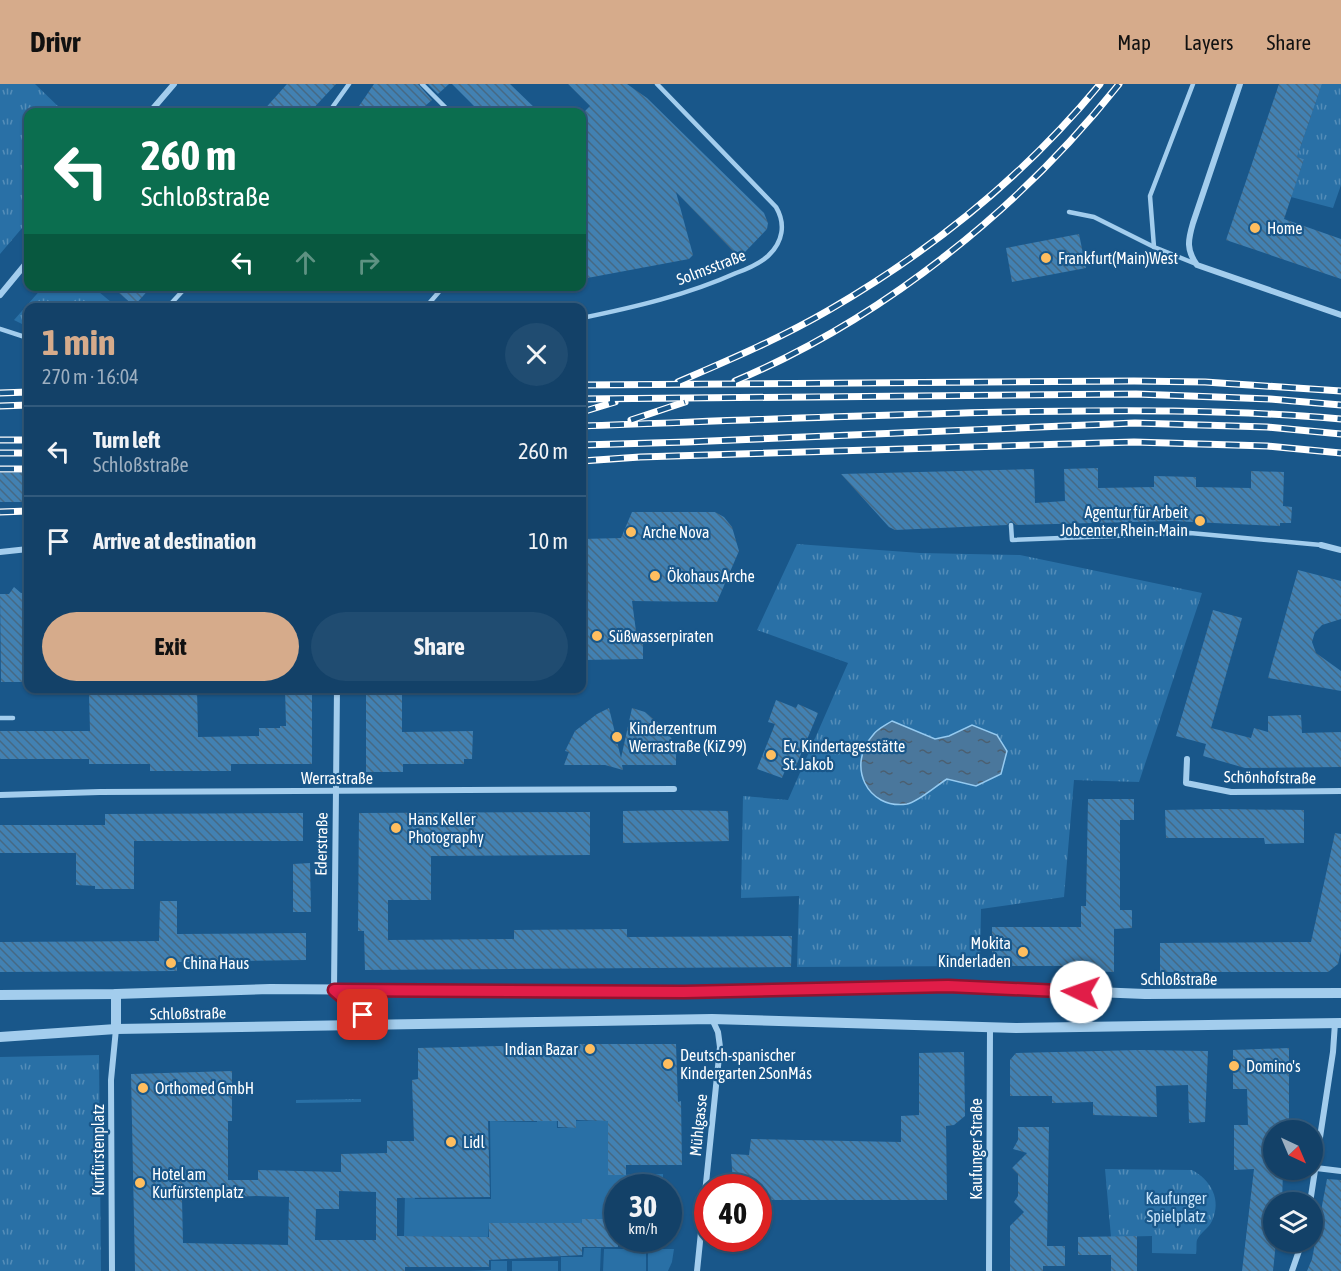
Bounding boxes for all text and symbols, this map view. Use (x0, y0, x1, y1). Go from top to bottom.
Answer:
text: Drivr (30, 26, 80, 58)
text: Map (1117, 30, 1151, 54)
text: Layers (1184, 30, 1234, 54)
text: Share (1267, 30, 1311, 54)
text: 260 m (141, 131, 236, 179)
icon: left (42, 132, 120, 210)
text: Schloßstraße (141, 181, 270, 212)
place label: Home (1267, 219, 1303, 237)
marker: Home (1248, 221, 1262, 235)
icon: left (226, 246, 259, 279)
icon: ahead (289, 246, 322, 279)
icon: right (352, 246, 385, 279)
street label: Solmsstraße (674, 246, 748, 288)
place label: Frankfurt(Main)West (1058, 249, 1178, 268)
marker: Frankfurt(Main)West (1039, 251, 1053, 265)
text: 1 min (42, 321, 116, 363)
button: close (505, 323, 568, 386)
text: 270 m · 16:04 (42, 365, 139, 388)
text: Turn left (93, 427, 160, 453)
icon: left (42, 435, 75, 468)
text: 260 m (518, 438, 568, 464)
text: Schloßstraße (93, 453, 189, 476)
place label: Agentur für Arbeit Jobcenter Rhein-Main (1060, 503, 1188, 539)
marker: Agentur für Arbeit Jobcenter Rhein-Main (1193, 514, 1207, 528)
place label: Arche Nova (643, 523, 709, 541)
icon: arrive (42, 525, 75, 558)
marker: Arche Nova (624, 525, 638, 539)
text: Arrive at destination (93, 528, 256, 554)
text: 10 m (528, 528, 568, 554)
place label: Ökohaus Arche (667, 567, 755, 585)
marker: Ökohaus Arche (648, 569, 662, 583)
button: Exit (42, 612, 299, 681)
button: Share (311, 612, 568, 681)
place label: Süßwasserpiraten (609, 627, 714, 646)
marker: Süßwasserpiraten (590, 629, 604, 643)
place label: Kinderzentrum Werrastraße (KiZ 99) (629, 719, 747, 756)
marker: Kinderzentrum Werrastraße (KiZ 99) (610, 730, 624, 744)
place label: Ev. Kindertagesstätte St. Jakob (783, 737, 905, 773)
marker: Ev. Kindertagesstätte St. Jakob (764, 748, 778, 762)
street label: Schönhofstraße (1224, 767, 1316, 787)
street label: Werrastraße (301, 769, 373, 787)
place label: Hans Keller Photography (408, 810, 484, 847)
street label: Ederstraße (311, 812, 331, 876)
marker: Hans Keller Photography (389, 821, 403, 835)
place label: Mokita Kinderladen (938, 934, 1011, 970)
marker: Mokita Kinderladen (1016, 945, 1030, 959)
place label: China Haus (183, 954, 249, 972)
marker: China Haus (164, 956, 178, 970)
position arrow (1049, 960, 1113, 1024)
street label: Schloßstraße (1141, 970, 1217, 988)
pin (337, 989, 388, 1040)
icon: arrive (346, 998, 379, 1031)
street label: Schloßstraße (150, 1003, 226, 1023)
place label: Indian Bazar (505, 1040, 578, 1058)
marker: Indian Bazar (583, 1042, 597, 1056)
place label: Deutsch-spanischer Kindergarten 2SonMás (680, 1046, 812, 1083)
marker: Deutsch-spanischer Kindergarten 2SonMás (661, 1057, 675, 1071)
place label: Domino's (1246, 1057, 1301, 1075)
marker: Domino's (1227, 1059, 1241, 1073)
place label: Orthomed GmbH (155, 1079, 254, 1097)
marker: Orthomed GmbH (136, 1081, 150, 1095)
street label: Mühlgasse (686, 1093, 711, 1157)
street label: Kaufunger Straße (967, 1098, 986, 1200)
street label: Kurfürstenplatz (89, 1104, 108, 1196)
north arrow (1263, 1120, 1323, 1180)
map controls (1263, 1120, 1323, 1252)
place label: Lidl (463, 1133, 485, 1151)
marker: Lidl (444, 1135, 458, 1149)
place label: Hotel am Kurfürstenplatz (152, 1165, 244, 1202)
speed limit sign: 40 (694, 1174, 772, 1252)
marker: Hotel am Kurfürstenplatz (133, 1176, 147, 1190)
text: 30 (629, 1189, 657, 1223)
park label: Kaufunger Spielplatz (1145, 1189, 1207, 1226)
button: layers (1263, 1192, 1323, 1252)
text: km/h (628, 1220, 658, 1237)

